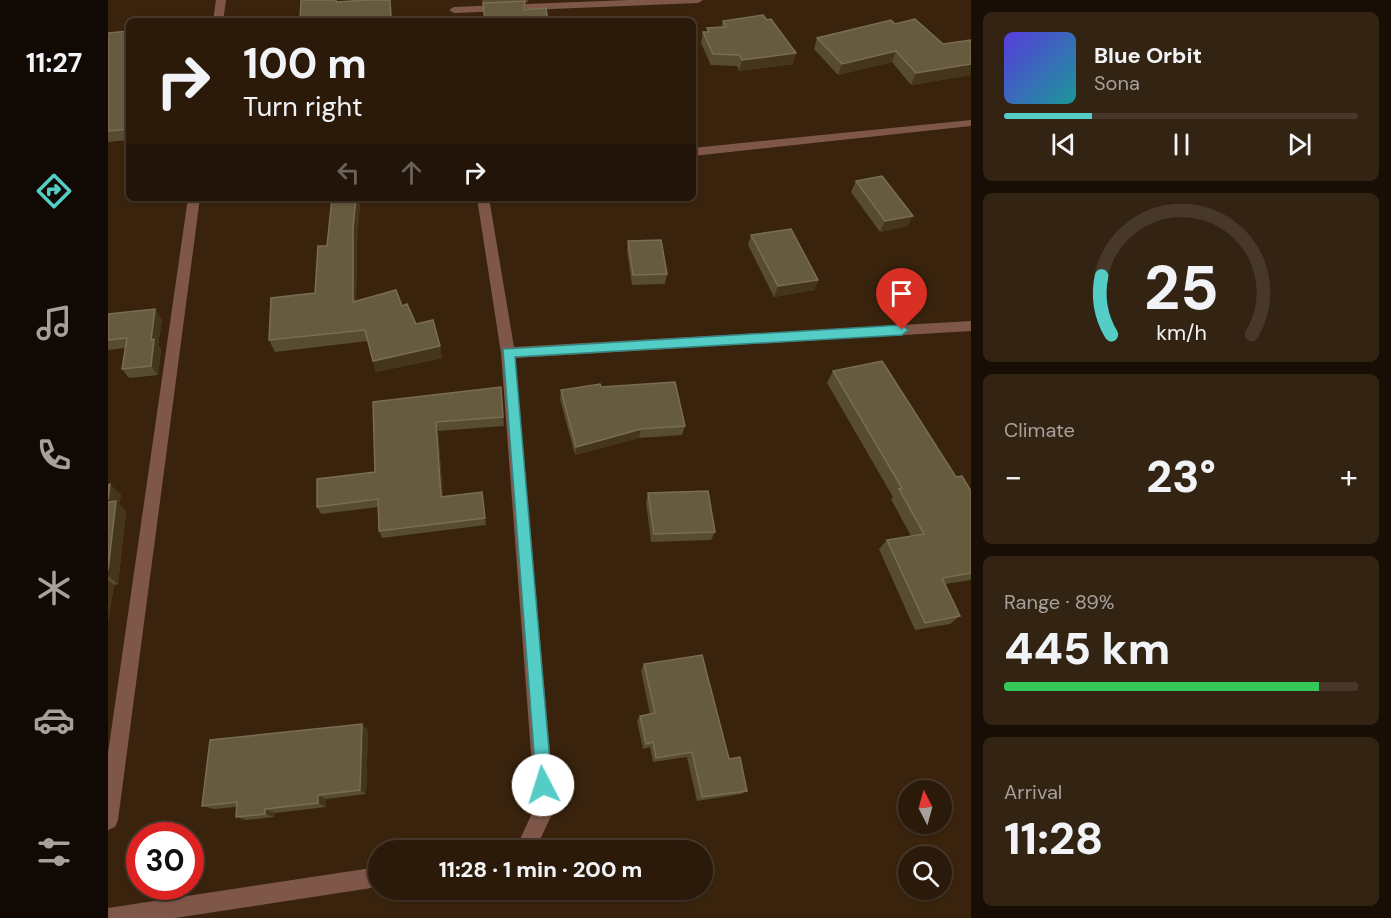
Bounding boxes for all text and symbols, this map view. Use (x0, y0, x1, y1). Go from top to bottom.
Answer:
text: 100 m (243, 36, 367, 91)
text: Blue Orbit (1094, 41, 1202, 70)
icon: right (144, 42, 222, 120)
text: 11:27 (26, 45, 82, 80)
text: Sona (1094, 70, 1140, 96)
text: Turn right (243, 89, 363, 124)
icon: previous (1047, 128, 1080, 161)
icon: pause (1165, 128, 1198, 161)
icon: next (1283, 128, 1316, 161)
icon: left (332, 156, 365, 189)
icon: ahead (395, 156, 428, 189)
icon: right (458, 156, 491, 189)
icon: directions (33, 170, 75, 212)
text: 25 (1144, 247, 1218, 328)
pin (876, 268, 927, 330)
icon: arrive (885, 277, 918, 310)
icon: music (33, 302, 75, 344)
text: km/h (1156, 319, 1206, 347)
text: Climate (1004, 417, 1075, 443)
icon: phone (33, 434, 75, 476)
text: 23° (1146, 447, 1216, 506)
text: − (1004, 455, 1022, 498)
text: + (1340, 455, 1358, 498)
icon: climate (33, 567, 75, 609)
text: Range · 89% (1004, 589, 1115, 615)
text: 445 km (1004, 619, 1170, 678)
icon: car (33, 699, 75, 741)
position arrow (511, 753, 575, 817)
text: Arrival (1004, 779, 1062, 805)
north arrow (898, 780, 952, 834)
map controls (898, 780, 952, 900)
text: 11:28 (1004, 809, 1103, 868)
speed limit sign: 30 (126, 822, 204, 900)
icon: filters (33, 831, 75, 873)
button: search (898, 846, 952, 900)
text: 11:28 · 1 min · 200 m (439, 855, 642, 884)

